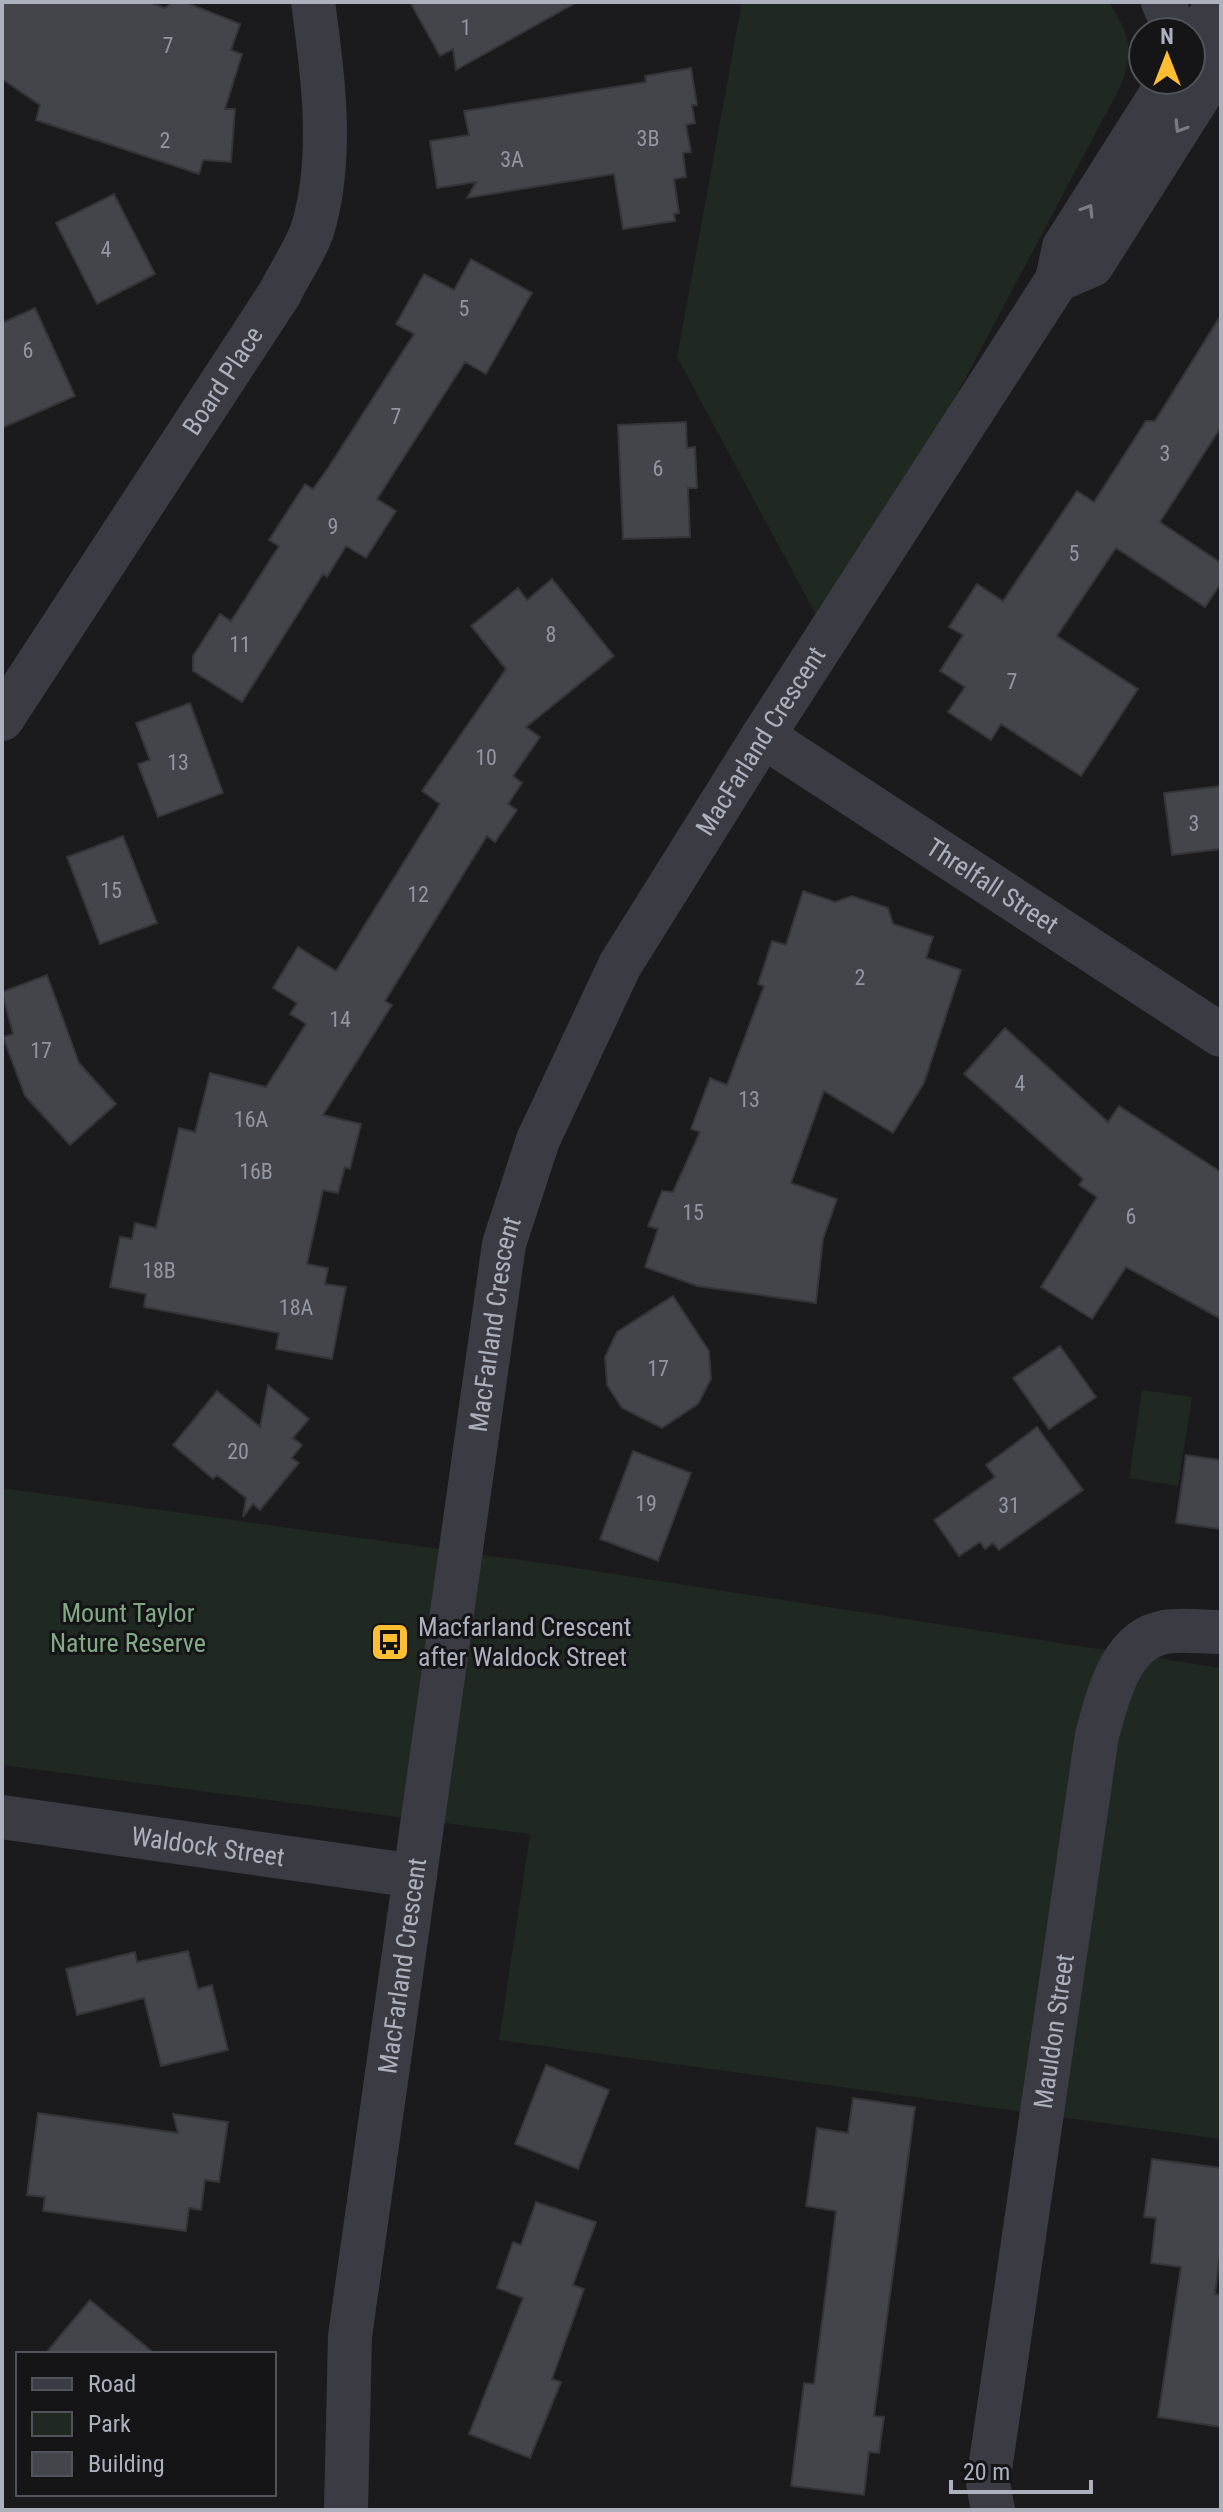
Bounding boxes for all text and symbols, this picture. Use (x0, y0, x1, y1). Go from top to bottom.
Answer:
house number: 1 (461, 15, 471, 40)
north arrow (1127, 16, 1207, 96)
text: N (1160, 24, 1174, 49)
house number: 7 (163, 33, 173, 58)
one-way arrow (1174, 118, 1189, 133)
house number: 3B (637, 126, 659, 151)
house number: 2 (160, 128, 170, 153)
house number: 3A (500, 147, 524, 172)
one-way arrow (1078, 204, 1093, 219)
house number: 4 (101, 237, 112, 262)
house number: 5 (459, 296, 469, 321)
street label: Board Place (177, 321, 269, 441)
house number: 6 (23, 338, 33, 363)
house number: 7 (391, 404, 401, 429)
house number: 3 (1160, 441, 1170, 466)
house number: 6 (653, 456, 663, 481)
house number: 9 (328, 514, 338, 539)
house number: 5 (1069, 541, 1079, 566)
house number: 8 (546, 622, 556, 647)
house number: 11 (229, 632, 251, 657)
street label: MacFarland Crescent (690, 641, 832, 841)
house number: 7 (1007, 669, 1017, 694)
house number: 10 (475, 745, 497, 770)
house number: 13 (167, 750, 189, 775)
house number: 3 (1189, 811, 1199, 836)
street label: Threlfall Street (921, 832, 1064, 940)
house number: 15 (100, 878, 122, 903)
house number: 12 (407, 882, 429, 907)
house number: 2 (855, 965, 865, 990)
house number: 14 (329, 1007, 351, 1032)
house number: 17 (30, 1038, 52, 1063)
house number: 4 (1015, 1071, 1026, 1096)
house number: 13 (738, 1087, 760, 1112)
house number: 16A (234, 1107, 269, 1132)
house number: 16B (239, 1159, 273, 1184)
house number: 15 (682, 1200, 704, 1225)
house number: 6 (1126, 1204, 1136, 1229)
street label: MacFarland Crescent (463, 1213, 527, 1434)
house number: 18B (142, 1258, 176, 1283)
house number: 18A (279, 1295, 314, 1320)
house number: 17 (647, 1356, 669, 1381)
house number: 20 (227, 1439, 249, 1464)
house number: 19 (635, 1491, 657, 1516)
house number: 31 (998, 1493, 1020, 1518)
park label: Mount Taylor Nature Reserve (50, 1598, 206, 1658)
place label: Macfarland Crescent after Waldock Street (418, 1612, 632, 1672)
bus stop icon: Macfarland Crescent after Waldock Street (369, 1621, 411, 1663)
street label: Waldock Street (129, 1821, 286, 1872)
street label: MacFarland Crescent (372, 1856, 432, 2075)
street label: Mauldon Street (1028, 1952, 1080, 2111)
legend (16, 2352, 276, 2496)
text: Road (88, 2370, 136, 2398)
text: Park (88, 2410, 131, 2438)
scale bar (951, 2444, 1091, 2494)
text: Building (88, 2450, 165, 2478)
text: 20 m (963, 2458, 1010, 2486)

